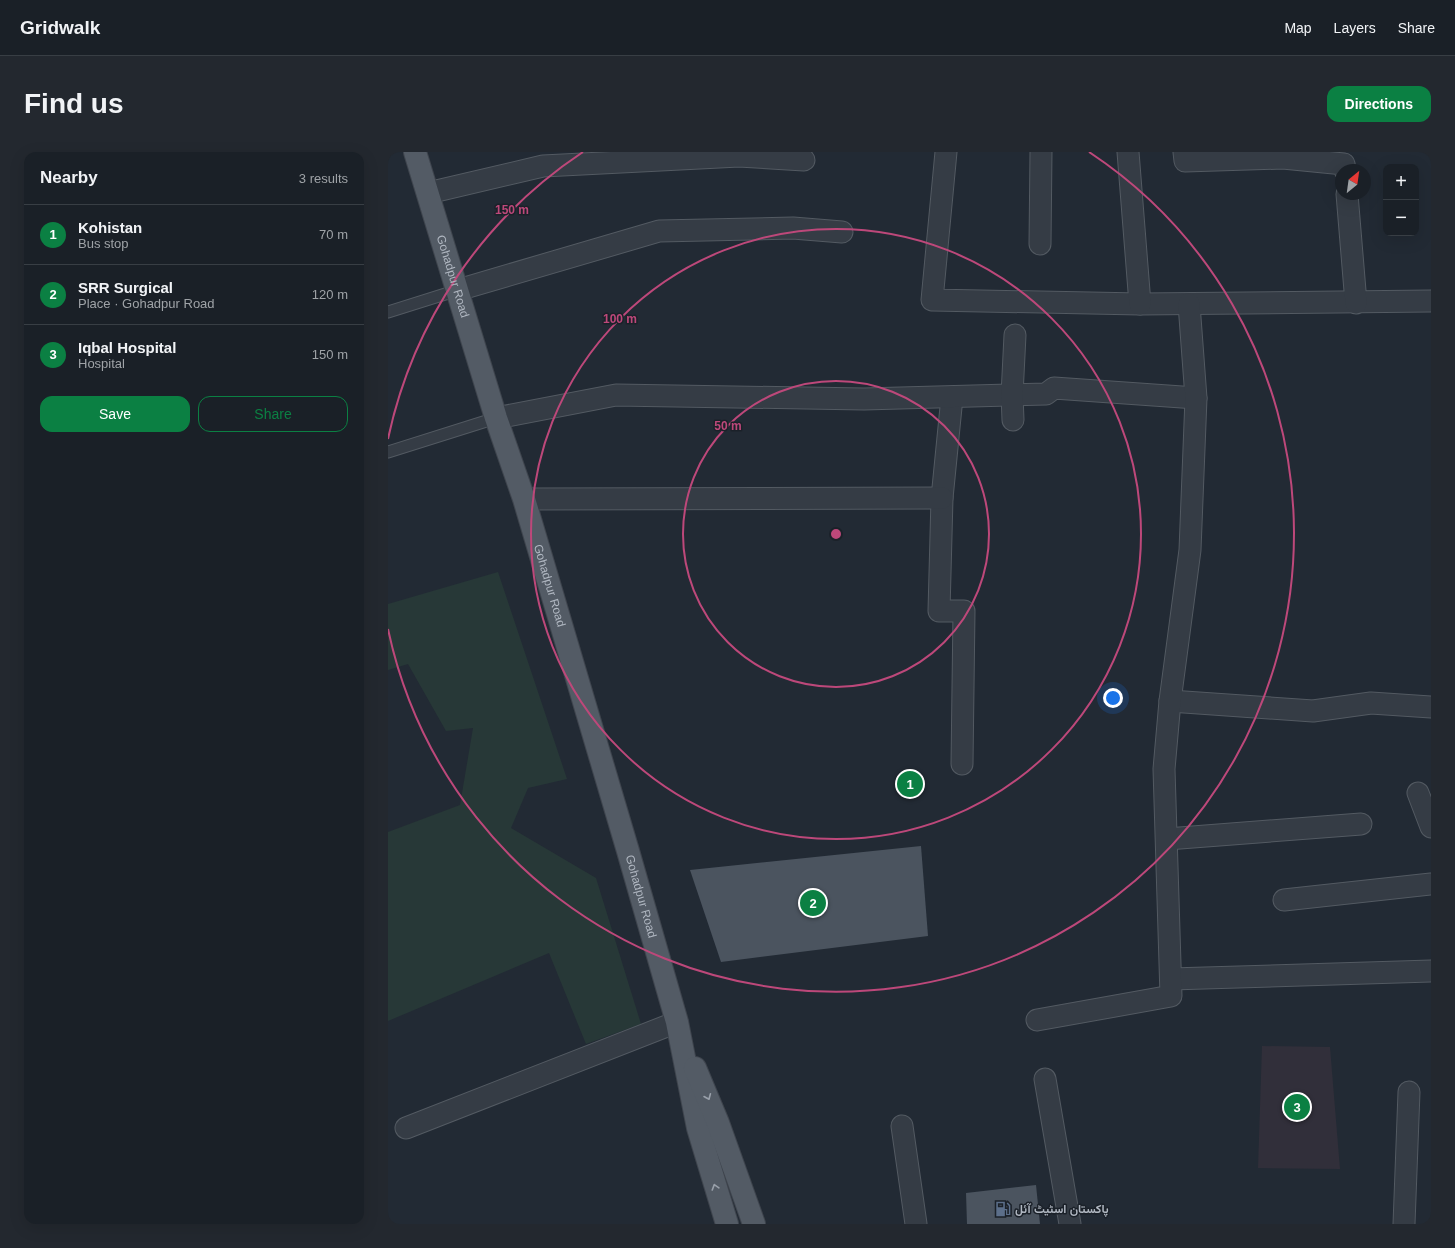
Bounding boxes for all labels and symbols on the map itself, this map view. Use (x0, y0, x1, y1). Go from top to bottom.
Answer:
north arrow (1335, 164, 1371, 200)
text: 150 m (495, 203, 529, 217)
street label: Gohadpur Road (434, 233, 472, 319)
text: 100 m (603, 312, 637, 326)
text: 50 m (714, 419, 742, 433)
centre of rings (829, 527, 843, 541)
street label: Gohadpur Road (531, 543, 568, 629)
your location (1103, 688, 1123, 708)
pin: 1 (897, 769, 923, 799)
street label: Gohadpur Road (622, 853, 660, 939)
pin: 2 (800, 888, 826, 918)
pin: 3 (1284, 1092, 1310, 1122)
one-way arrow (703, 1094, 711, 1101)
one-way arrow (711, 1183, 720, 1190)
fuel station icon: پاکستان اسٹیٹ آئل (994, 1200, 1012, 1218)
place label: پاکستان اسٹیٹ آئل (1015, 1202, 1109, 1217)

